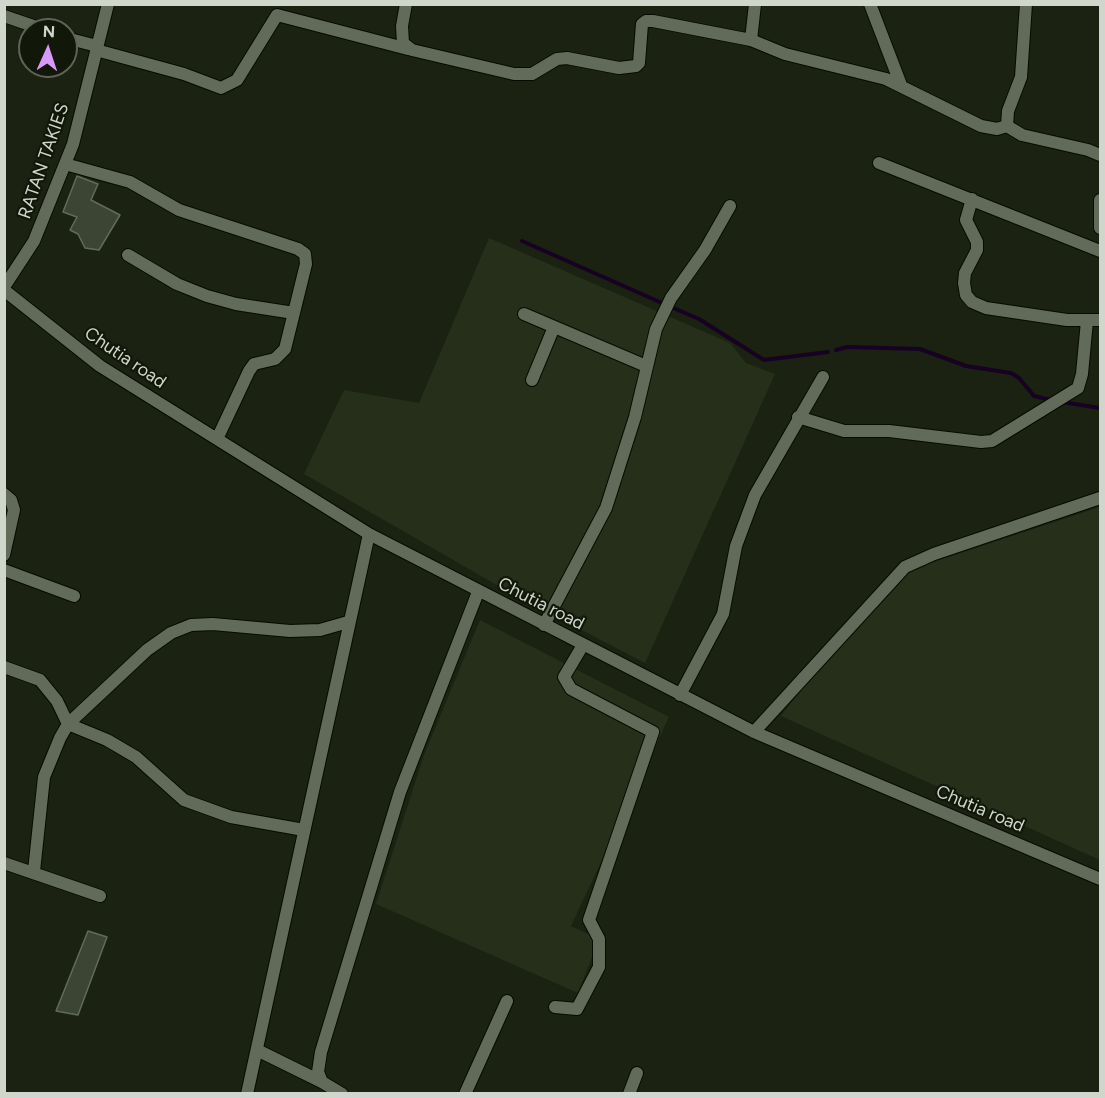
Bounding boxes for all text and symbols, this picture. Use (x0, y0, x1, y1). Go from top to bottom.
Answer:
north arrow (18, 18, 78, 78)
text: N (42, 22, 56, 41)
street label: RATAN TAKIES (14, 100, 74, 222)
street label: Chutia road (80, 323, 170, 393)
street label: Chutia road (494, 573, 588, 635)
street label: Chutia road (933, 781, 1027, 837)

